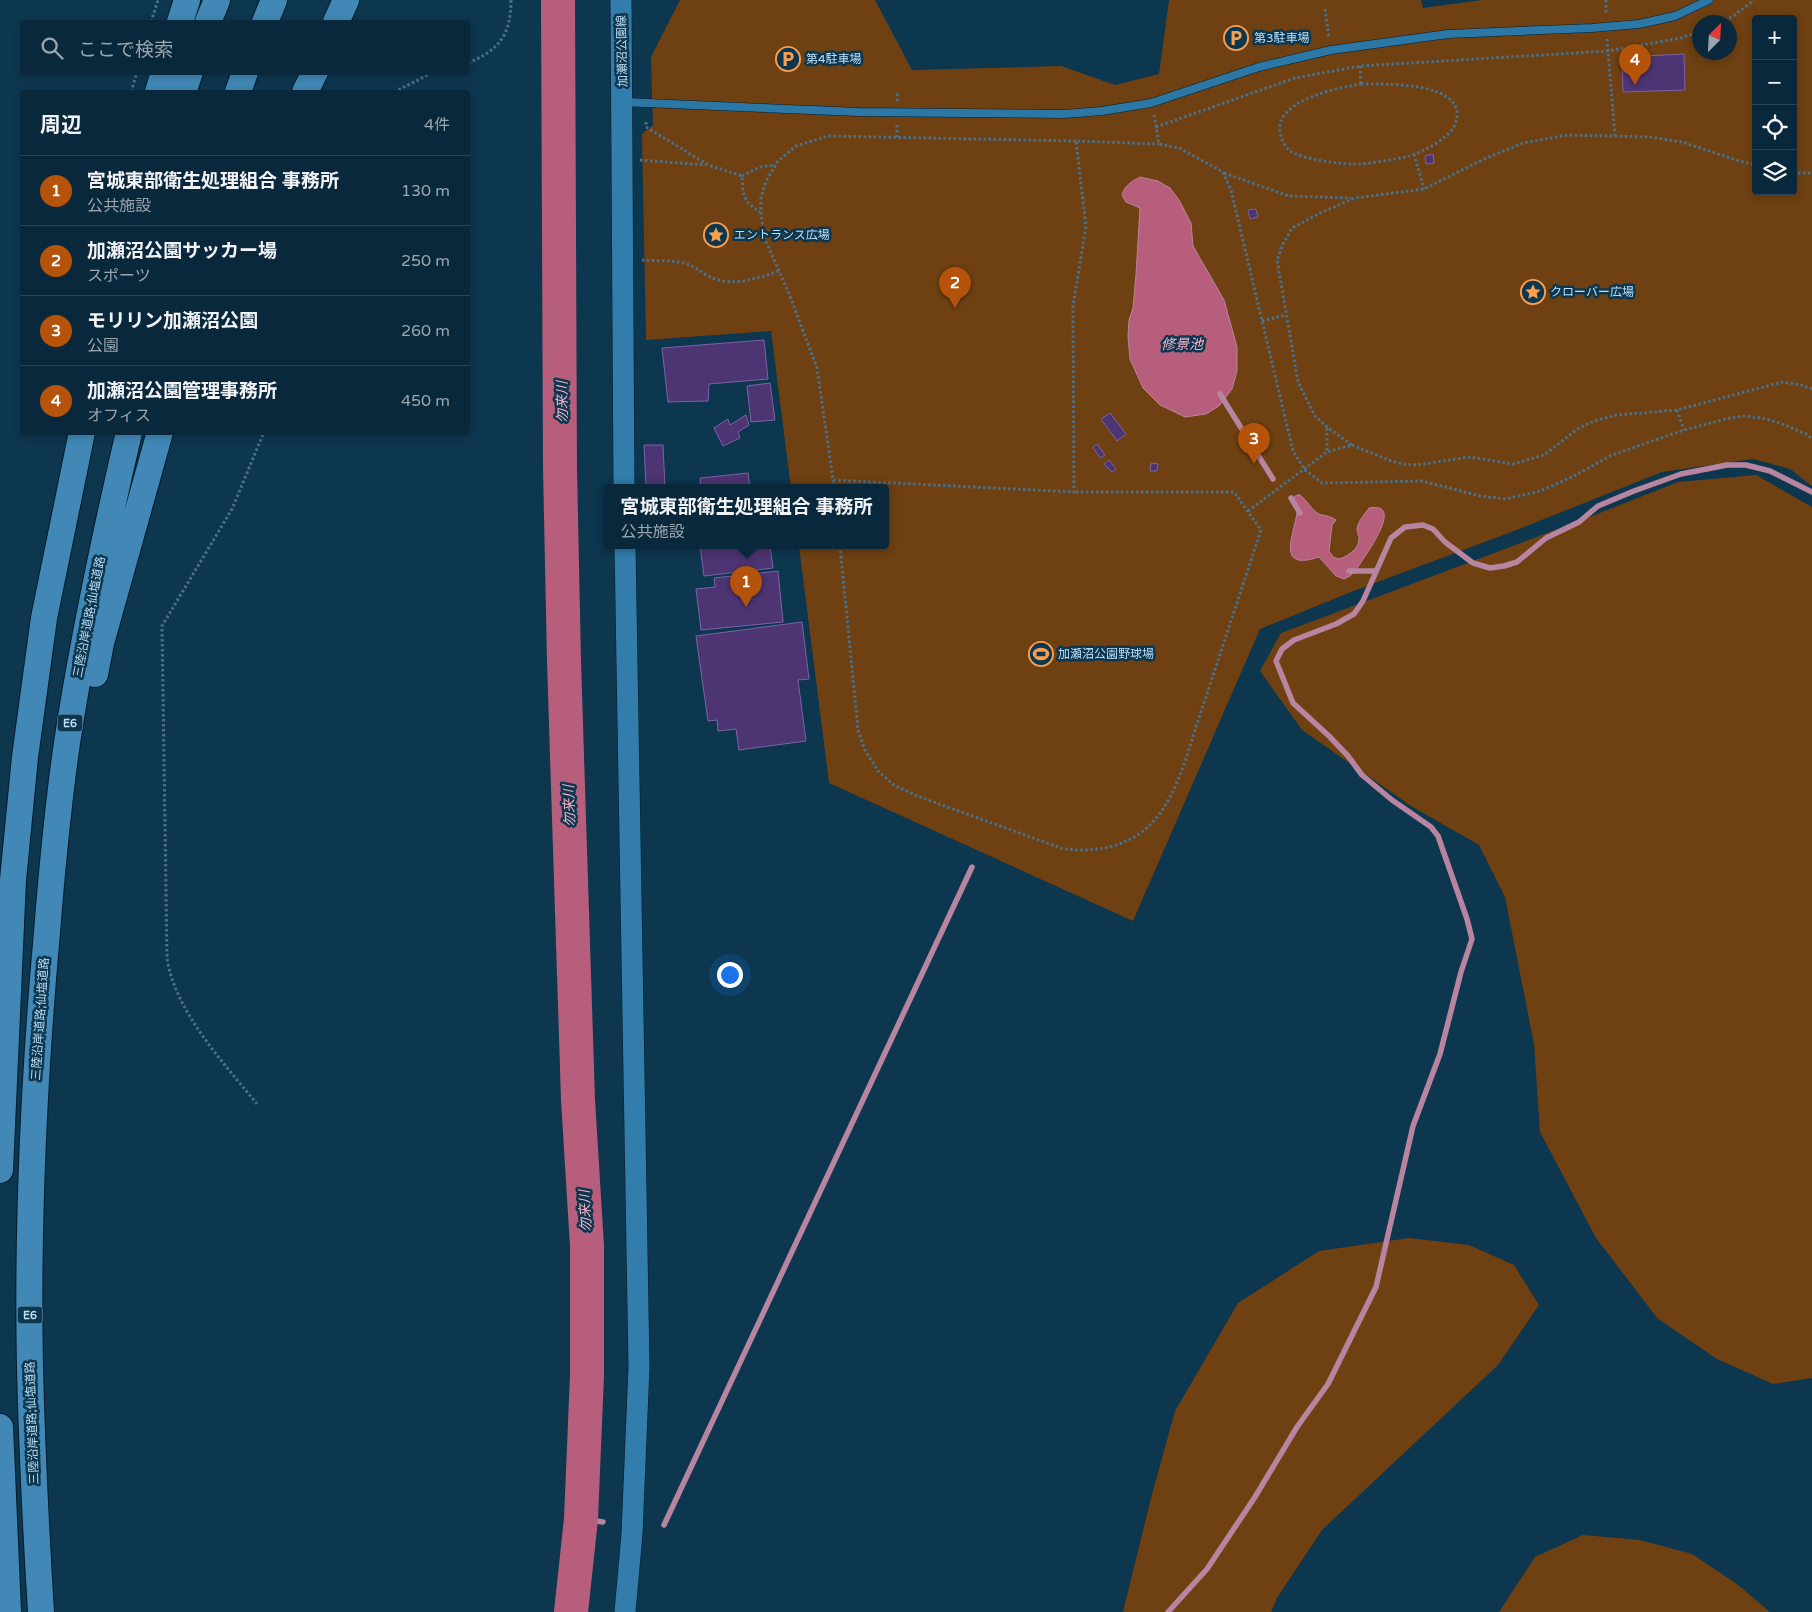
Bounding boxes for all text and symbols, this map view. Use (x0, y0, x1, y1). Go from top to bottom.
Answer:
street label: 加瀬沼公園線 (614, 15, 630, 87)
north arrow (1692, 15, 1737, 60)
map controls (1752, 15, 1797, 195)
button: + (1752, 15, 1797, 60)
search box (20, 20, 470, 75)
parking icon: 第3駐車場 (1223, 25, 1249, 51)
place label: 第3駐車場 (1254, 31, 1310, 45)
icon: search (38, 34, 66, 62)
text: ここで検索 (78, 39, 173, 61)
pin: 4 (1619, 44, 1651, 85)
parking icon: 第4駐車場 (775, 46, 801, 72)
place label: 第4駐車場 (806, 52, 862, 66)
button: − (1752, 60, 1797, 105)
button: locate (1752, 105, 1797, 150)
text: 周辺 (40, 113, 82, 138)
text: 4件 (424, 115, 450, 135)
button: layers (1752, 150, 1797, 195)
text: 宮城東部衛生処理組合 事務所 (87, 170, 339, 192)
text: 1 (51, 181, 61, 201)
text: 130 m (401, 181, 450, 201)
text: 公共施設 (87, 196, 151, 216)
place icon: エントランス広場 (703, 222, 729, 248)
place label: エントランス広場 (734, 228, 830, 242)
text: 加瀬沼公園サッカー場 (87, 240, 277, 262)
text: 2 (51, 251, 61, 271)
text: 250 m (401, 251, 450, 271)
text: スポーツ (87, 266, 151, 286)
pin: 2 (939, 267, 971, 308)
place icon: クローバー広場 (1520, 279, 1546, 305)
place label: クローバー広場 (1550, 285, 1634, 299)
text: モリリン加瀬沼公園 (87, 310, 258, 332)
text: 3 (51, 321, 61, 341)
text: 260 m (401, 321, 450, 341)
text: 公園 (87, 336, 119, 356)
water label: 修景池 (1161, 336, 1205, 353)
water label: 勿来川 (554, 379, 571, 423)
text: 加瀬沼公園管理事務所 (87, 380, 277, 402)
text: 4 (51, 391, 61, 411)
text: 450 m (401, 391, 450, 411)
text: オフィス (87, 406, 151, 426)
pin: 3 (1238, 423, 1270, 464)
popup (604, 484, 889, 549)
text: 宮城東部衛生処理組合 事務所 (621, 496, 872, 518)
text: 公共施設 (621, 522, 685, 542)
street label: 三陸沿岸道路;仙塩道路 (70, 555, 108, 679)
pin: 1 (730, 566, 762, 607)
sports icon: 加瀬沼公園野球場 (1028, 641, 1054, 667)
place label: 加瀬沼公園野球場 (1058, 647, 1154, 661)
road number: E6 (58, 714, 82, 731)
water label: 勿来川 (560, 783, 579, 827)
street label: 三陸沿岸道路;仙塩道路 (29, 957, 51, 1081)
your location (717, 962, 743, 988)
water label: 勿来川 (576, 1188, 595, 1232)
road number: E6 (18, 1306, 42, 1324)
street label: 三陸沿岸道路;仙塩道路 (23, 1361, 41, 1485)

